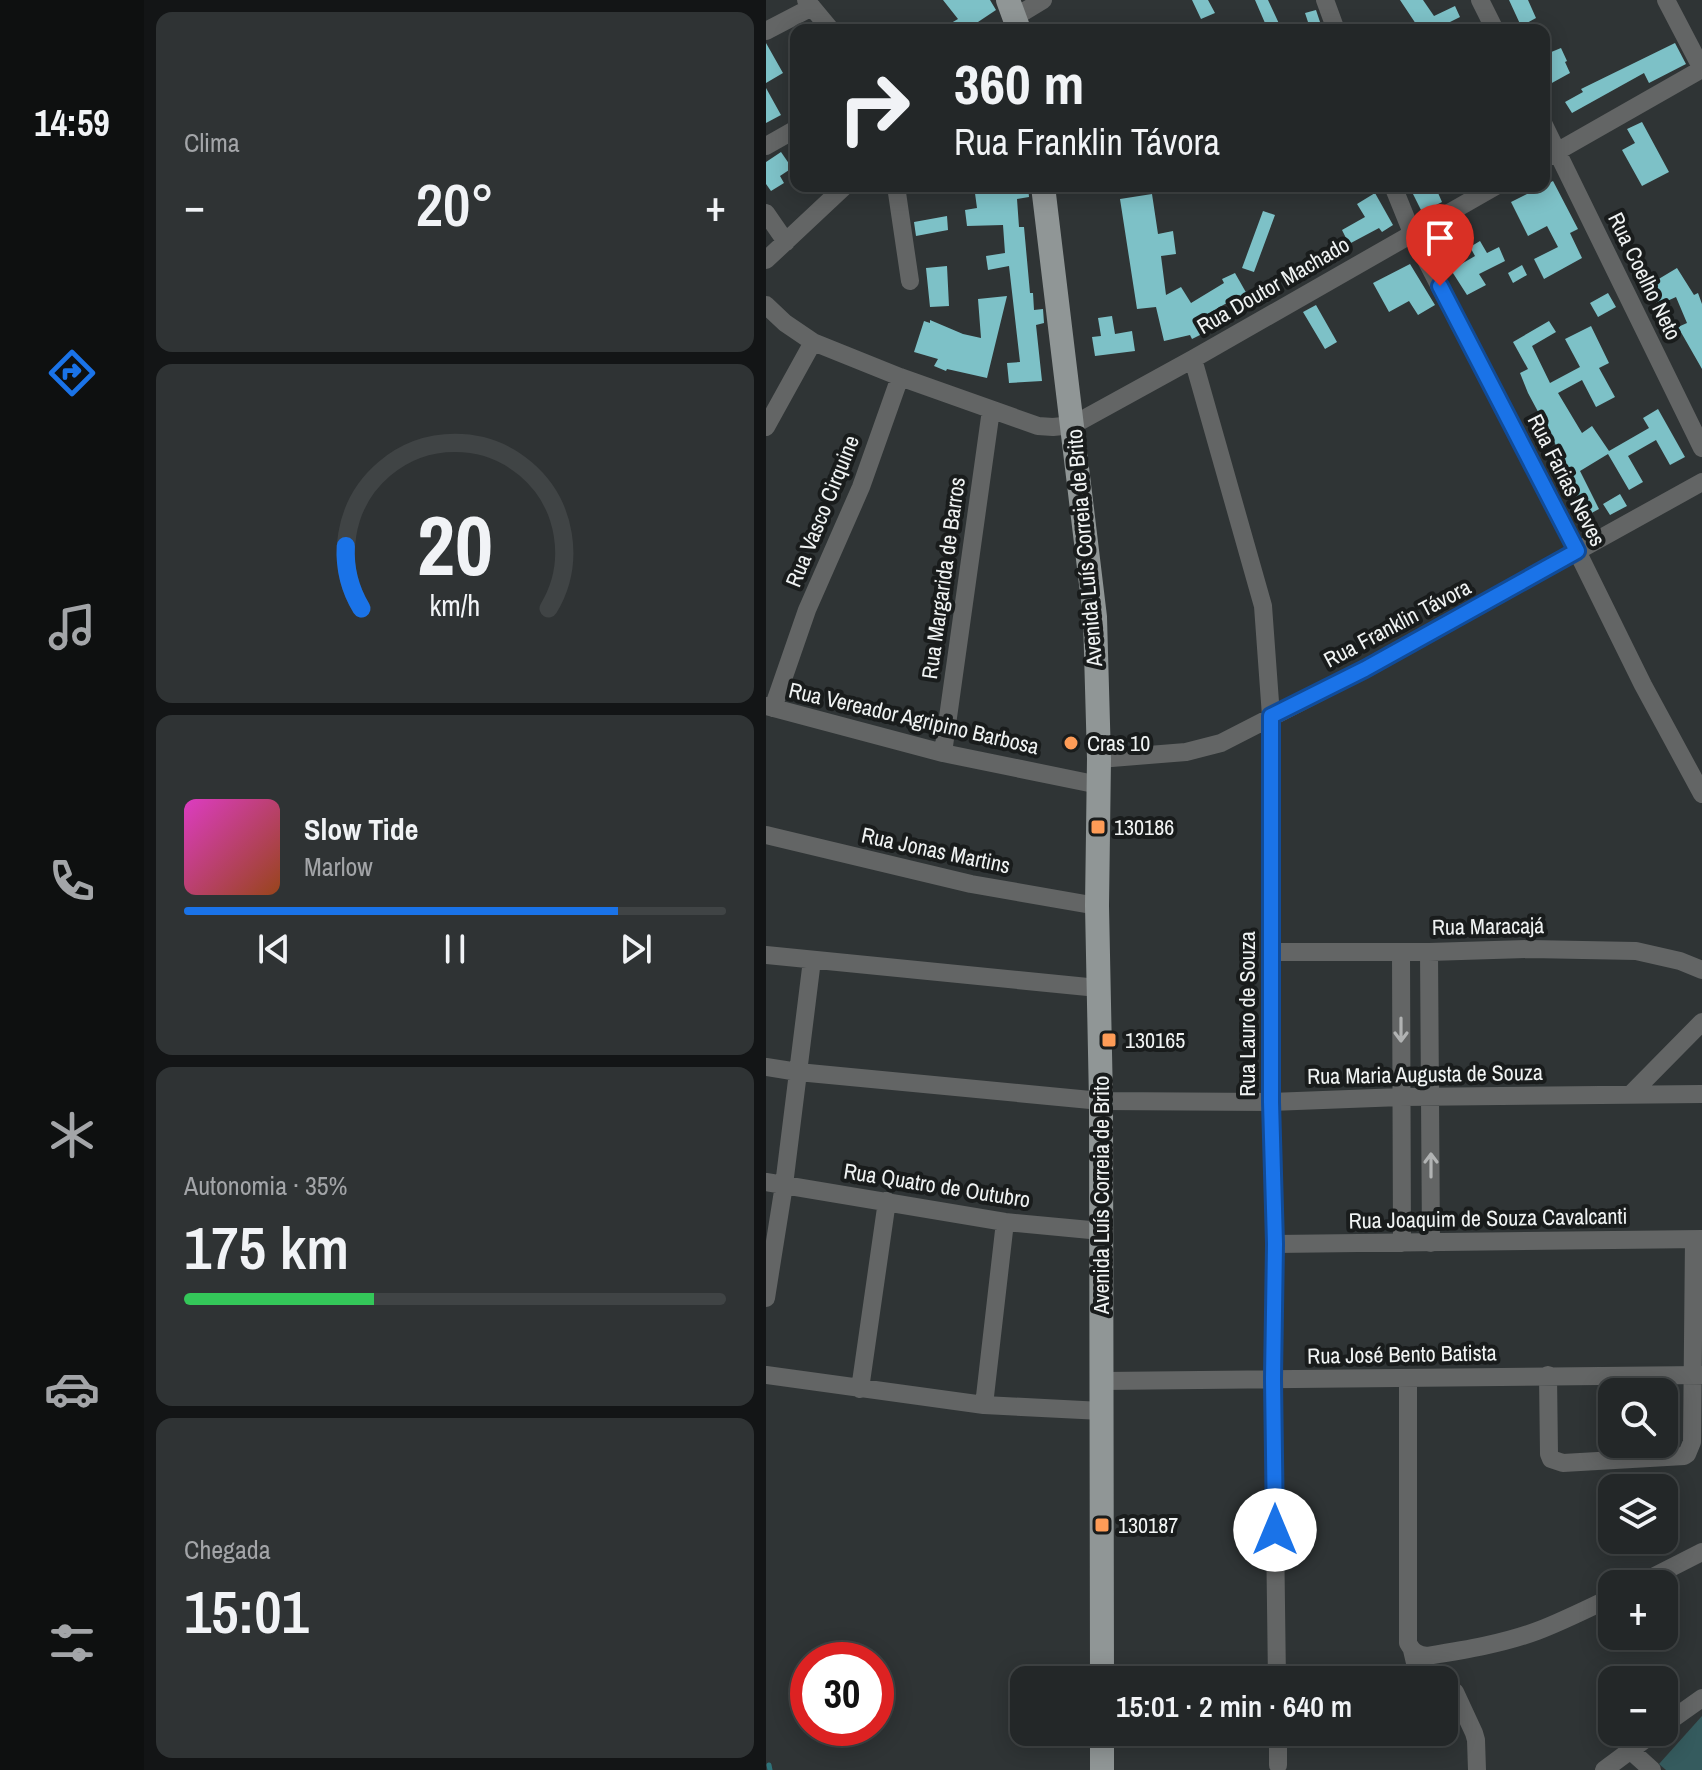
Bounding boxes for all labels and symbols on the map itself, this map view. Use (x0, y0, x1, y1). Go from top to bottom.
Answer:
pin (1406, 204, 1474, 286)
street label: Rua Coelho Neto (1601, 207, 1689, 345)
street label: Rua Doutor Machado (1191, 229, 1355, 341)
street label: Rua Farias Neves (1521, 409, 1613, 551)
street label: Avenida Luís Correia de Brito (1059, 428, 1109, 669)
street label: Rua Vasco Cirquine (778, 431, 866, 591)
street label: Rua Margarida de Barros (914, 475, 972, 681)
street label: Rua Franklin Távora (1318, 572, 1476, 674)
street label: Rua Vereador Agripino Barbosa (786, 675, 1042, 761)
place label: Cras 10 (1087, 728, 1150, 758)
marker: Cras 10 (1062, 734, 1080, 752)
place label: 130186 (1114, 812, 1174, 842)
marker: 130186 (1089, 818, 1107, 836)
street label: Rua Jonas Martins (859, 820, 1013, 880)
street label: Rua Maracajá (1432, 910, 1544, 942)
street label: Rua Lauro de Souza (1232, 931, 1262, 1097)
one-way arrow (1393, 1016, 1409, 1043)
place label: 130165 (1125, 1025, 1185, 1055)
marker: 130165 (1100, 1031, 1118, 1049)
street label: Rua Maria Augusta de Souza (1307, 1057, 1543, 1091)
street label: Avenida Luís Correia de Brito (1086, 1076, 1116, 1315)
one-way arrow (1423, 1152, 1439, 1179)
street label: Rua Quatro de Outubro (842, 1155, 1032, 1215)
street label: Rua Joaquim de Souza Cavalcanti (1348, 1201, 1628, 1235)
street label: Rua José Bento Batista (1307, 1337, 1497, 1371)
position arrow (1233, 1488, 1317, 1572)
place label: 130187 (1118, 1510, 1178, 1540)
marker: 130187 (1093, 1516, 1111, 1534)
speed limit sign: 30 (790, 1642, 894, 1746)

